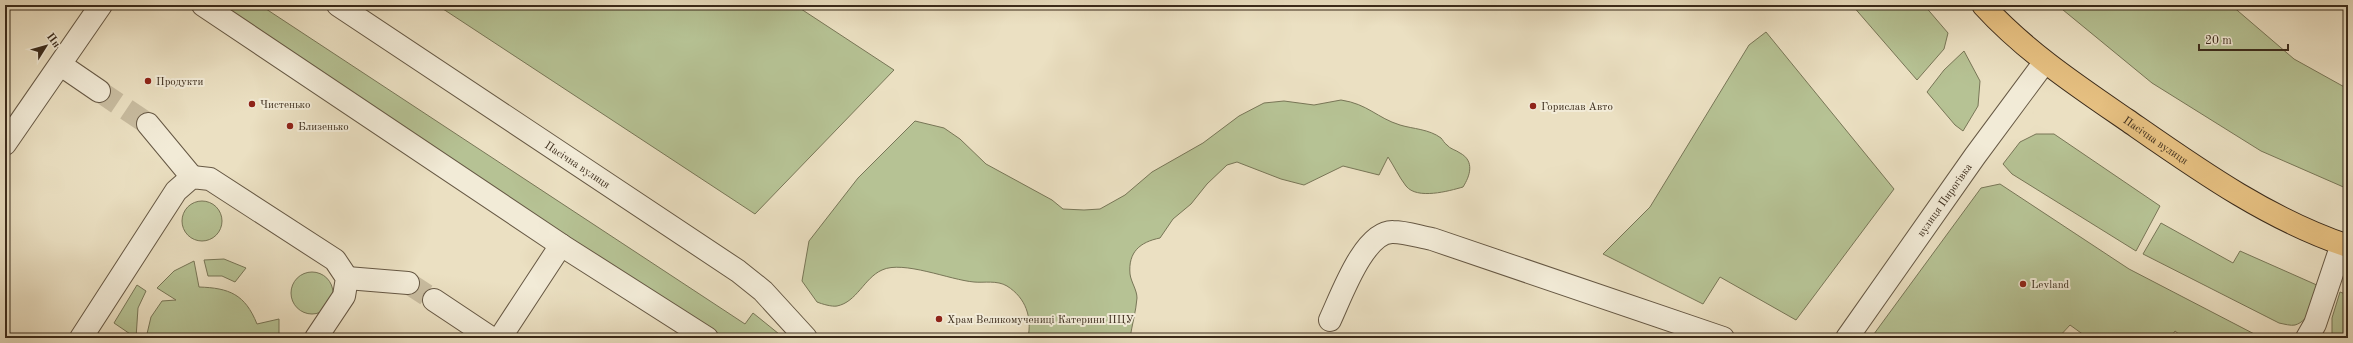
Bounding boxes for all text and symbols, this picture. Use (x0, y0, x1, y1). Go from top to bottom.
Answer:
north arrow (26, 26, 66, 66)
scale bar (2199, 26, 2288, 52)
text: Пн (44, 32, 62, 50)
text: 20 m (2205, 35, 2232, 47)
marker: Продукти (143, 76, 153, 86)
place label: Продукти (156, 77, 203, 88)
marker: Чистенько (247, 99, 257, 109)
place label: Чистенько (260, 100, 311, 111)
marker: Горислав Авто (1528, 101, 1538, 111)
place label: Горислав Авто (1541, 102, 1613, 113)
street label: Пасічна вулиця (2121, 115, 2190, 167)
marker: Близенько (285, 121, 295, 131)
place label: Близенько (298, 122, 349, 133)
street label: Пасічна вулиця (542, 140, 612, 191)
street label: вулиця Пирогівка (1916, 162, 1975, 239)
marker: Levland (2018, 279, 2028, 289)
place label: Levland (2031, 280, 2070, 291)
marker: Храм Великомучениці Катерини ПЦУ (934, 314, 944, 324)
place label: Храм Великомучениці Катерини ПЦУ (947, 315, 1134, 326)

